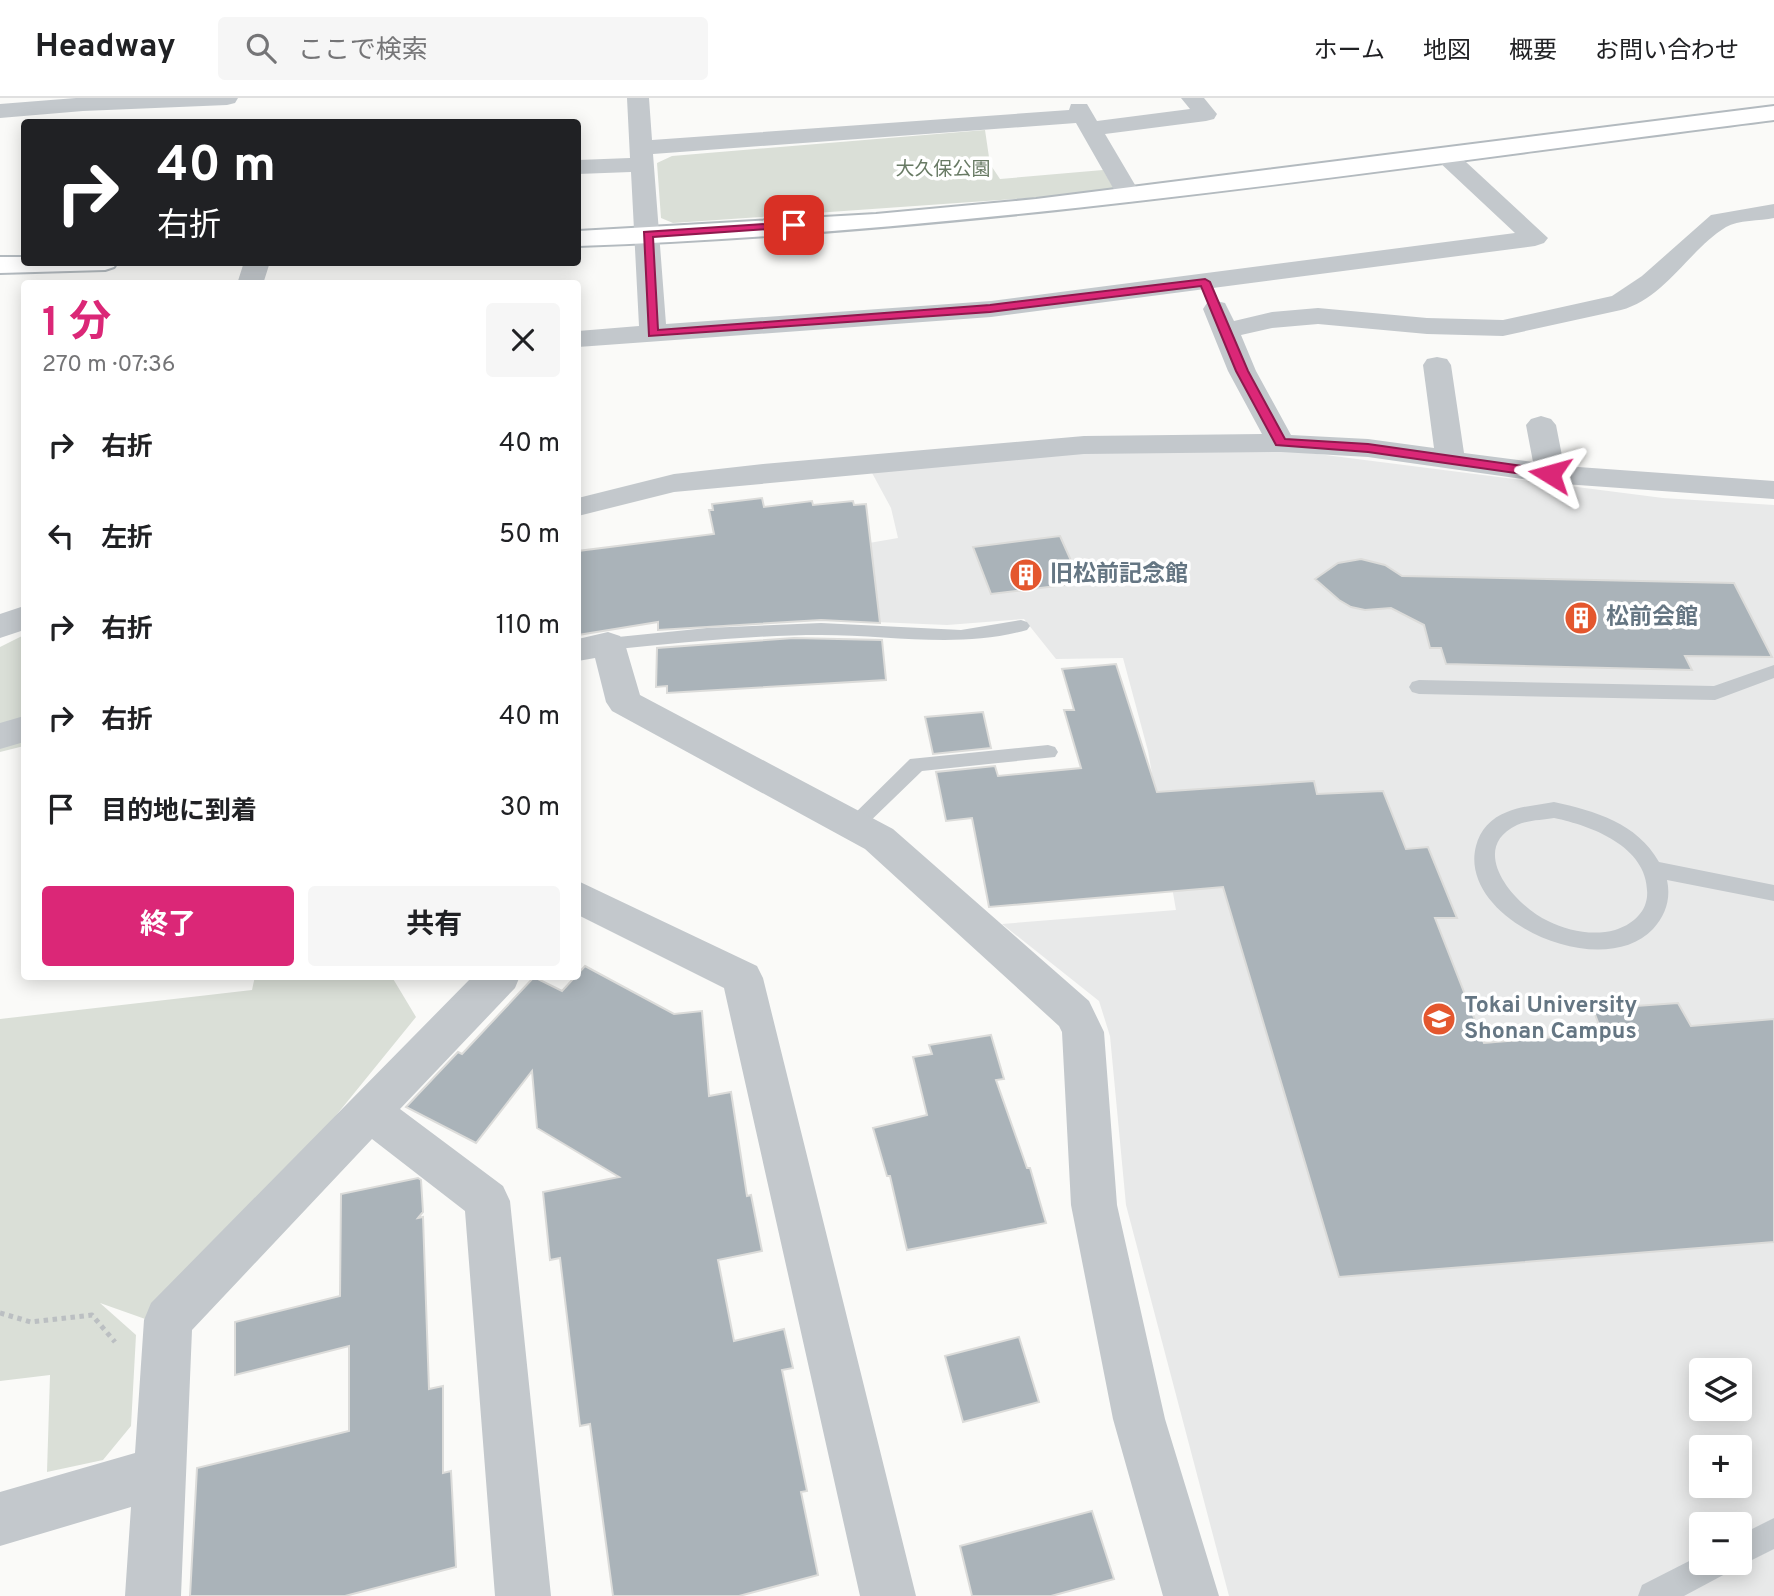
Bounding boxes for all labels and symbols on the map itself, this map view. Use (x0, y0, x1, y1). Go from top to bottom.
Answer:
park label: 大久保公園 (895, 158, 991, 182)
pin (764, 195, 824, 255)
position arrow (1513, 437, 1587, 511)
building icon: 旧松前記念館 (1007, 556, 1045, 594)
place label: 旧松前記念館 (1050, 561, 1188, 590)
building icon: 松前会館 (1562, 599, 1600, 637)
place label: 松前会館 (1606, 604, 1698, 633)
place label: Tokai University Shonan Campus (1464, 992, 1637, 1047)
school or university icon: Tokai University Shonan Campus (1420, 1000, 1458, 1038)

